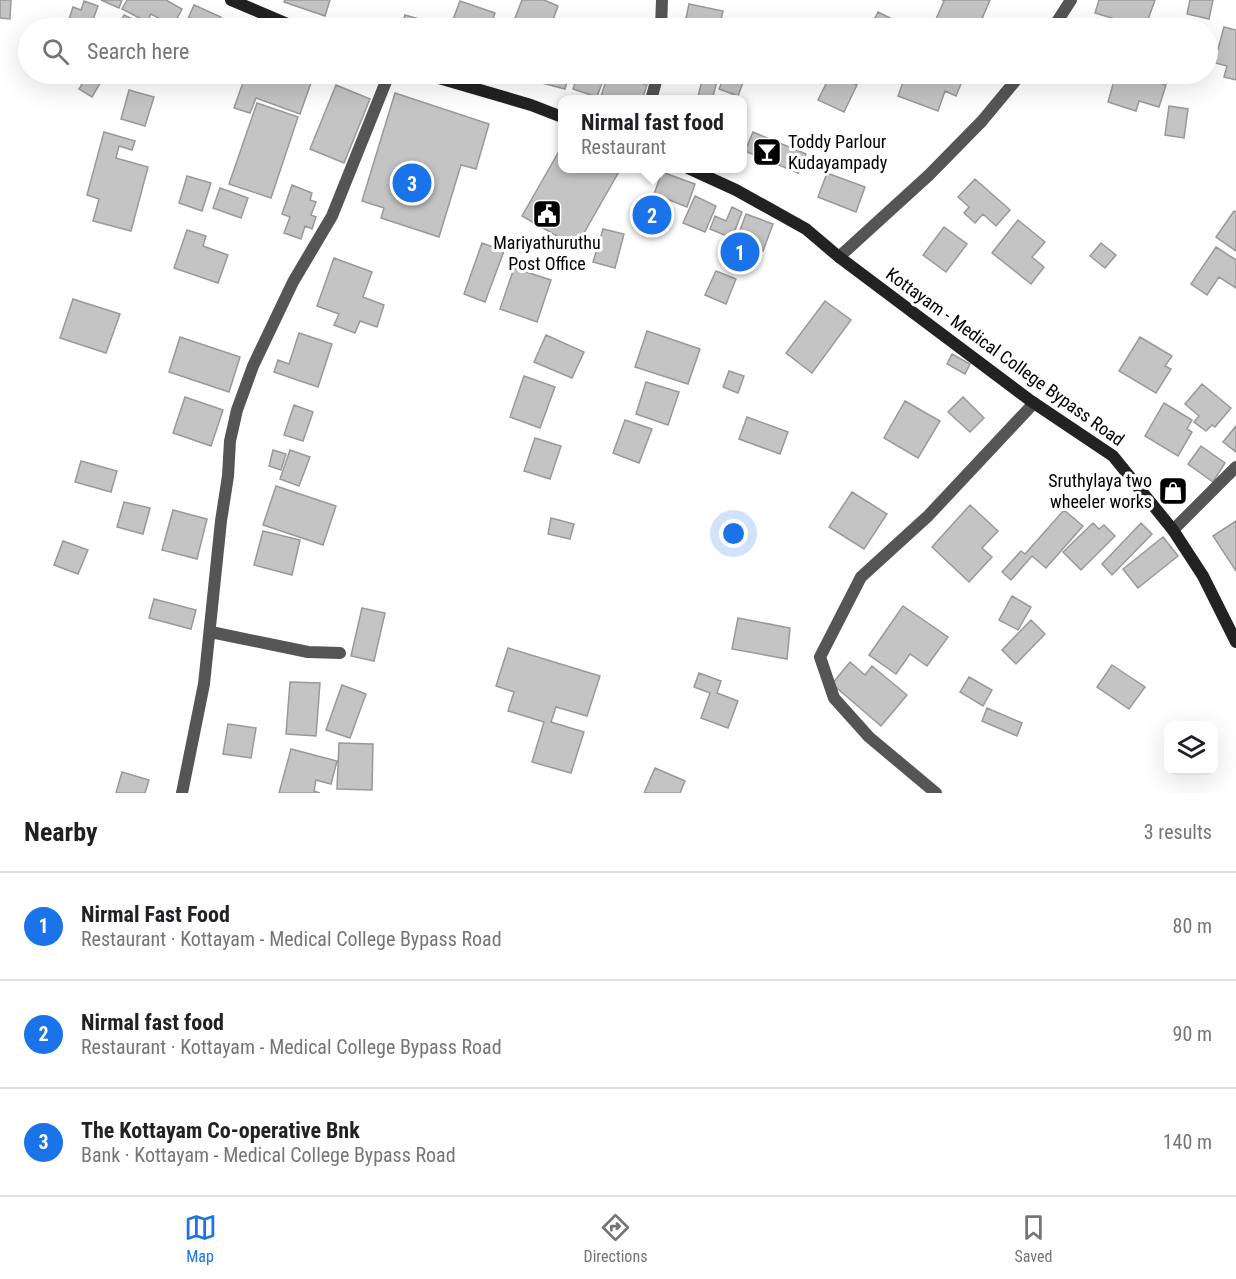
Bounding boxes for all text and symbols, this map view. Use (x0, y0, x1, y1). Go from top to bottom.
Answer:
search box (18, 18, 1218, 84)
icon: search (39, 35, 72, 68)
text: Search here (87, 39, 189, 64)
popup (558, 95, 747, 173)
text: Nirmal fast food (581, 110, 724, 135)
place label: Toddy Parlour Kudayampady (788, 131, 888, 173)
text: Restaurant (581, 135, 666, 159)
bar icon: Toddy Parlour Kudayampady (751, 136, 783, 168)
pin: 3 (392, 160, 432, 206)
pin: 2 (632, 192, 672, 238)
public building icon: Mariyathuruthu Post Office (531, 198, 563, 230)
pin: 1 (720, 230, 760, 274)
place label: Mariyathuruthu Post Office (493, 232, 601, 274)
street label: Kottayam - Medical College Bypass Road (882, 263, 1128, 450)
place label: Sruthylaya two wheeler works (1048, 470, 1152, 512)
shop icon: Sruthylaya two wheeler works (1157, 475, 1189, 507)
your location (719, 519, 748, 548)
map controls (1164, 721, 1218, 775)
button: layers (1164, 721, 1218, 775)
text: Nearby (24, 817, 98, 847)
text: 3 results (1144, 820, 1212, 844)
text: Nirmal Fast Food (81, 902, 230, 927)
text: 1 (38, 914, 49, 938)
text: 80 m (1173, 914, 1212, 938)
text: Restaurant · Kottayam - Medical College Bypass Road (81, 927, 502, 951)
text: Nirmal fast food (81, 1010, 224, 1035)
text: 2 (38, 1022, 49, 1046)
text: 90 m (1173, 1022, 1212, 1046)
text: Restaurant · Kottayam - Medical College Bypass Road (81, 1035, 502, 1059)
text: The Kottayam Co-operative Bnk (81, 1118, 360, 1143)
text: 3 (38, 1130, 49, 1154)
text: 140 m (1163, 1130, 1212, 1154)
text: Bank · Kottayam - Medical College Bypass Road (81, 1143, 456, 1167)
tab: Map (184, 1211, 217, 1266)
tab: Directions (584, 1211, 647, 1266)
tab: Saved (1014, 1211, 1052, 1266)

